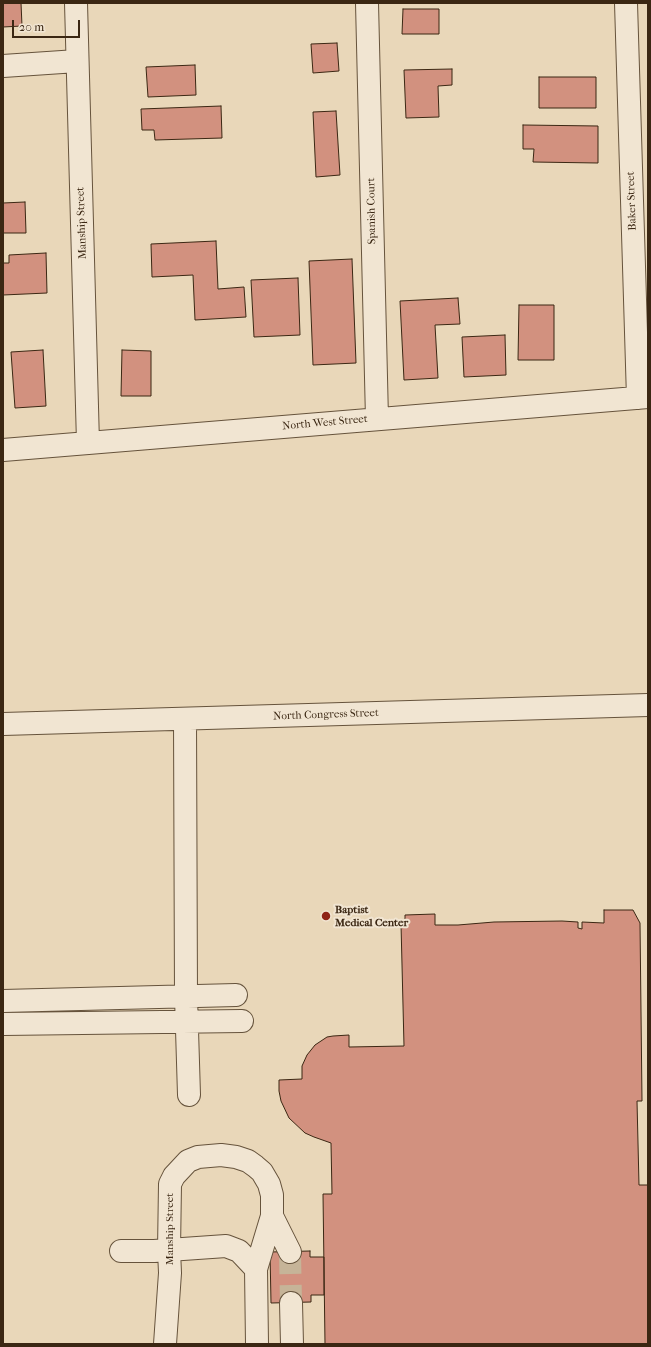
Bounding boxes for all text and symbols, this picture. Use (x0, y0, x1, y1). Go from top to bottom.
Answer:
scale bar (14, 12, 82, 38)
text: 20 m (19, 20, 44, 34)
street label: Baker Street (624, 171, 640, 231)
street label: Spanish Court (365, 178, 379, 244)
street label: Manship Street (74, 187, 90, 259)
street label: North West Street (282, 413, 368, 433)
street label: North Congress Street (273, 707, 379, 723)
place label: Baptist Medical Center (335, 903, 408, 929)
marker: Baptist Medical Center (320, 910, 332, 922)
street label: Manship Street (163, 1193, 177, 1265)

